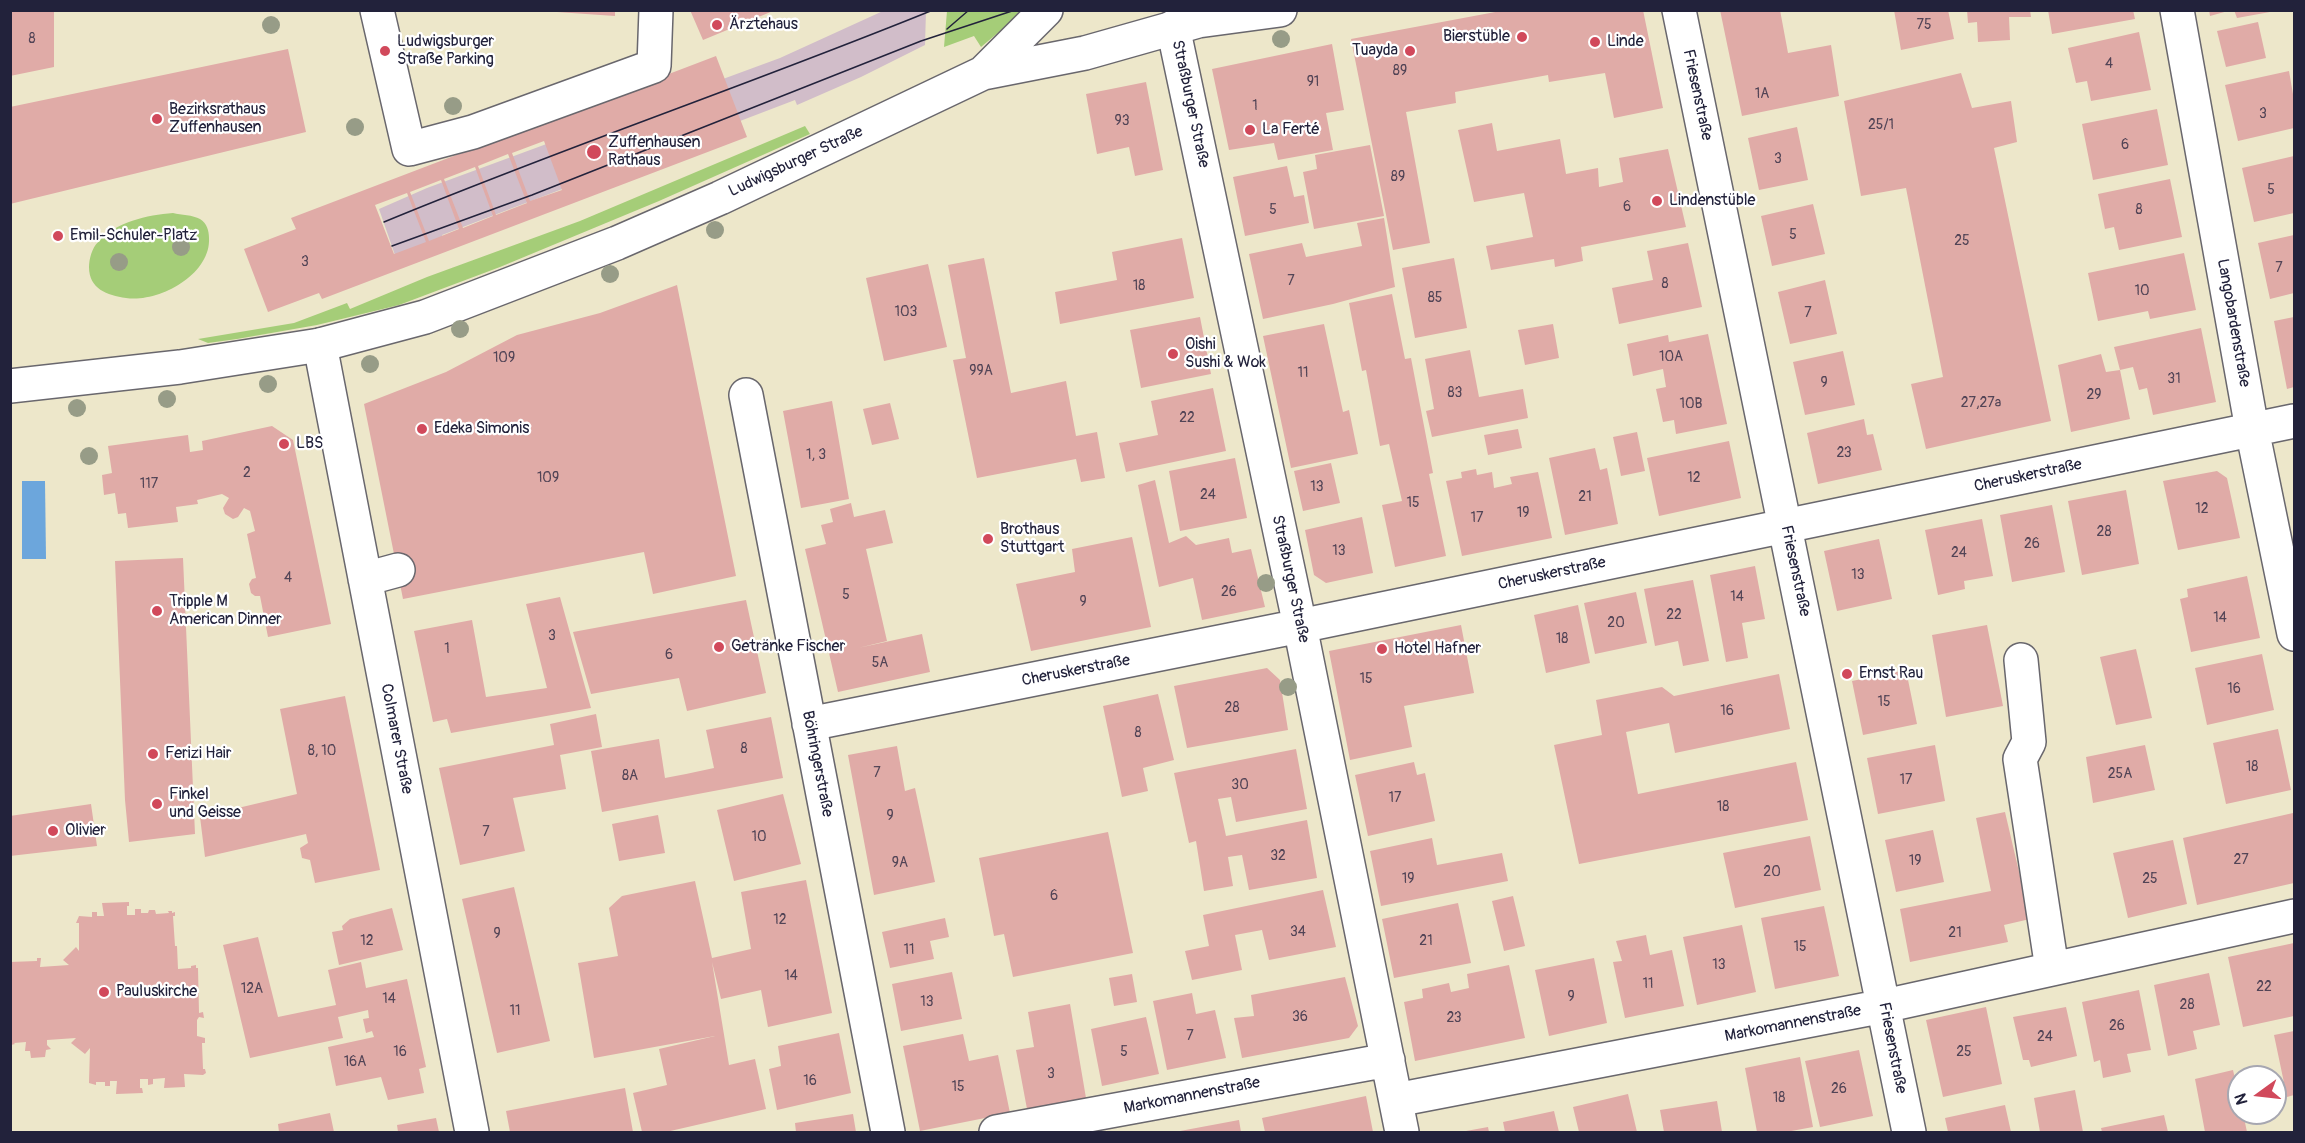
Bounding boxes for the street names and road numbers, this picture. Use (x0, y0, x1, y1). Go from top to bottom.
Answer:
street label: Straßburger Straße (1167, 38, 1213, 170)
street label: Friesenstraße (1678, 48, 1716, 142)
street label: Ludwigsburger Straße (726, 122, 866, 202)
street label: Langobardenstraße (2212, 257, 2254, 389)
street label: Cheruskerstraße (1972, 455, 2084, 497)
street label: Straßburger Straße (1267, 513, 1313, 645)
street label: Friesenstraße (1776, 524, 1814, 618)
street label: Cheruskerstraße (1496, 553, 1608, 595)
street label: Cheruskerstraße (1020, 651, 1132, 691)
street label: Colmarer Straße (376, 682, 416, 796)
street label: Böhringerstraße (797, 709, 837, 819)
street label: Markomannenstraße (1723, 1001, 1863, 1047)
street label: Friesenstraße (1874, 1001, 1910, 1095)
street label: Markomannenstraße (1122, 1073, 1262, 1119)

